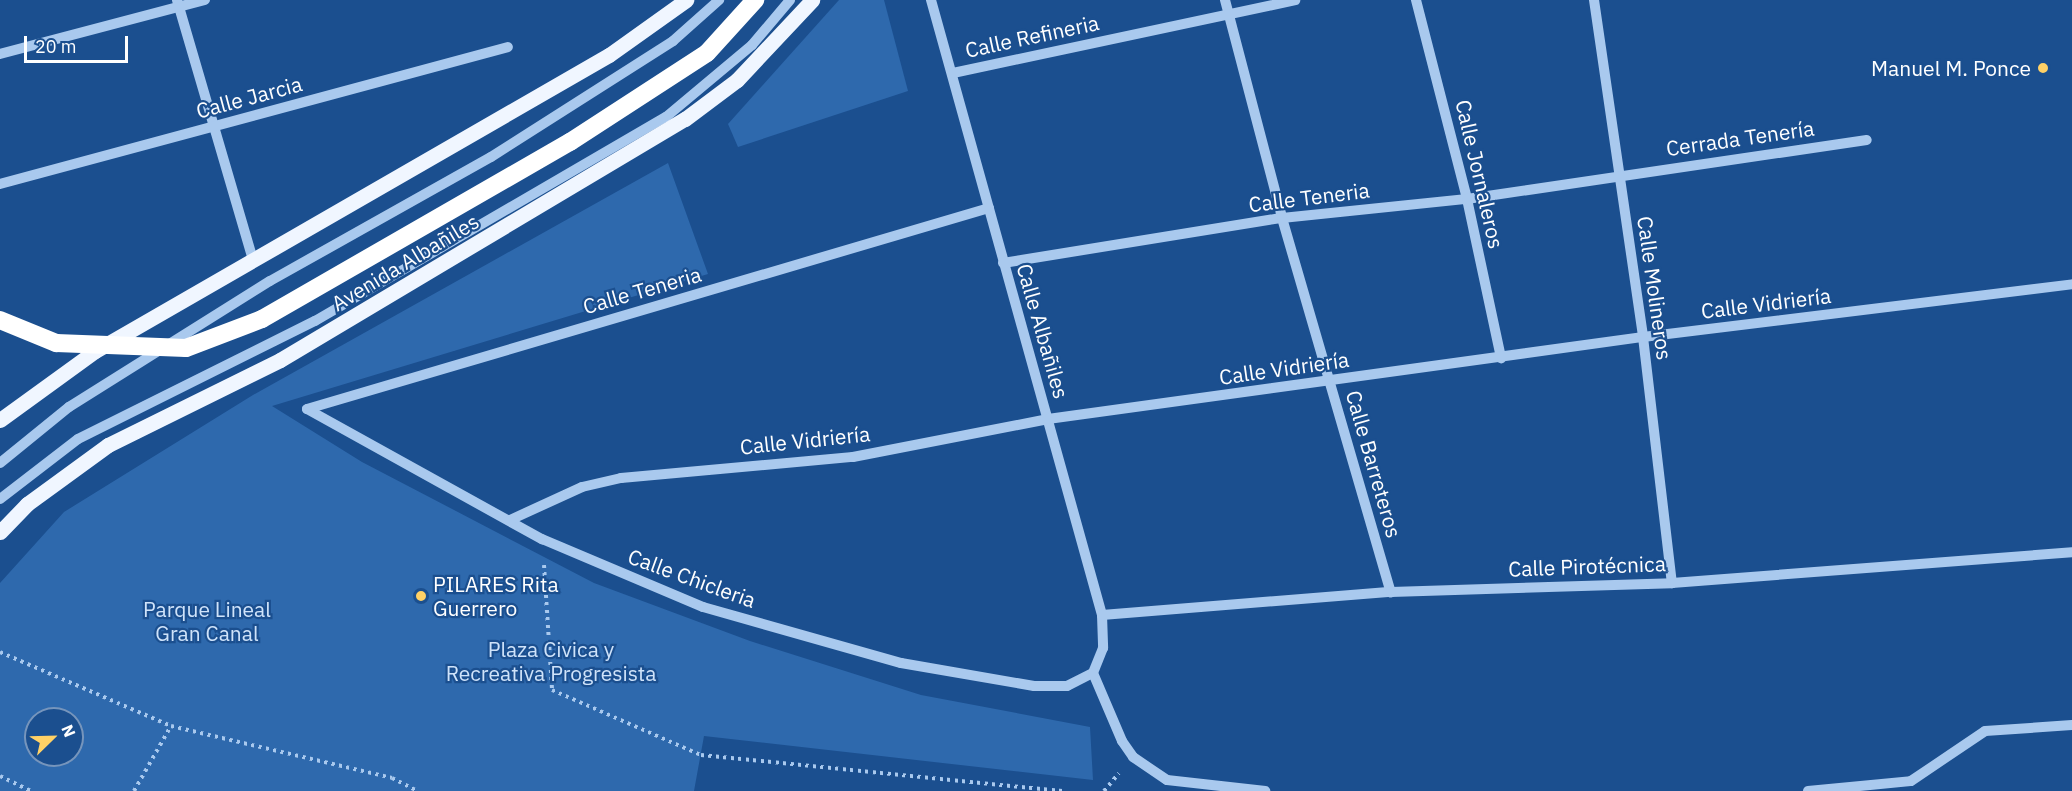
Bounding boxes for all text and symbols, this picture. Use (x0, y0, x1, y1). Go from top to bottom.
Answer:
street label: Calle Refineria (963, 10, 1101, 62)
scale bar (27, 24, 130, 62)
text: 20 m (35, 35, 77, 58)
place label: Manuel M. Ponce (1871, 55, 2031, 81)
marker: Manuel M. Ponce (2036, 61, 2050, 75)
street label: Calle Jarcia (193, 71, 305, 123)
street label: Calle Jornaleros (1451, 97, 1509, 251)
street label: Cerrada Tenería (1664, 115, 1816, 161)
street label: Calle Teneria (1247, 177, 1371, 217)
street label: Avenida Albañiles (327, 208, 483, 316)
street label: Calle Molineros (1632, 215, 1678, 361)
street label: Calle Teneria (580, 261, 704, 319)
street label: Calle Albañiles (1012, 261, 1074, 401)
street label: Calle Vidriería (1699, 283, 1833, 323)
street label: Calle Vidriería (1217, 346, 1351, 390)
street label: Calle Barreteros (1341, 387, 1407, 541)
street label: Calle Vidriería (739, 421, 871, 459)
street label: Calle Chicleria (625, 543, 759, 613)
street label: Calle Pirotécnica (1508, 551, 1666, 581)
place label: PILARES Rita Guerrero (433, 571, 559, 621)
marker: PILARES Rita Guerrero (414, 589, 428, 603)
park label: Parque Lineal Gran Canal (143, 596, 271, 646)
park label: Plaza Civica y Recreativa Progresista (446, 636, 656, 686)
north arrow (24, 707, 84, 767)
text: N (57, 722, 80, 740)

